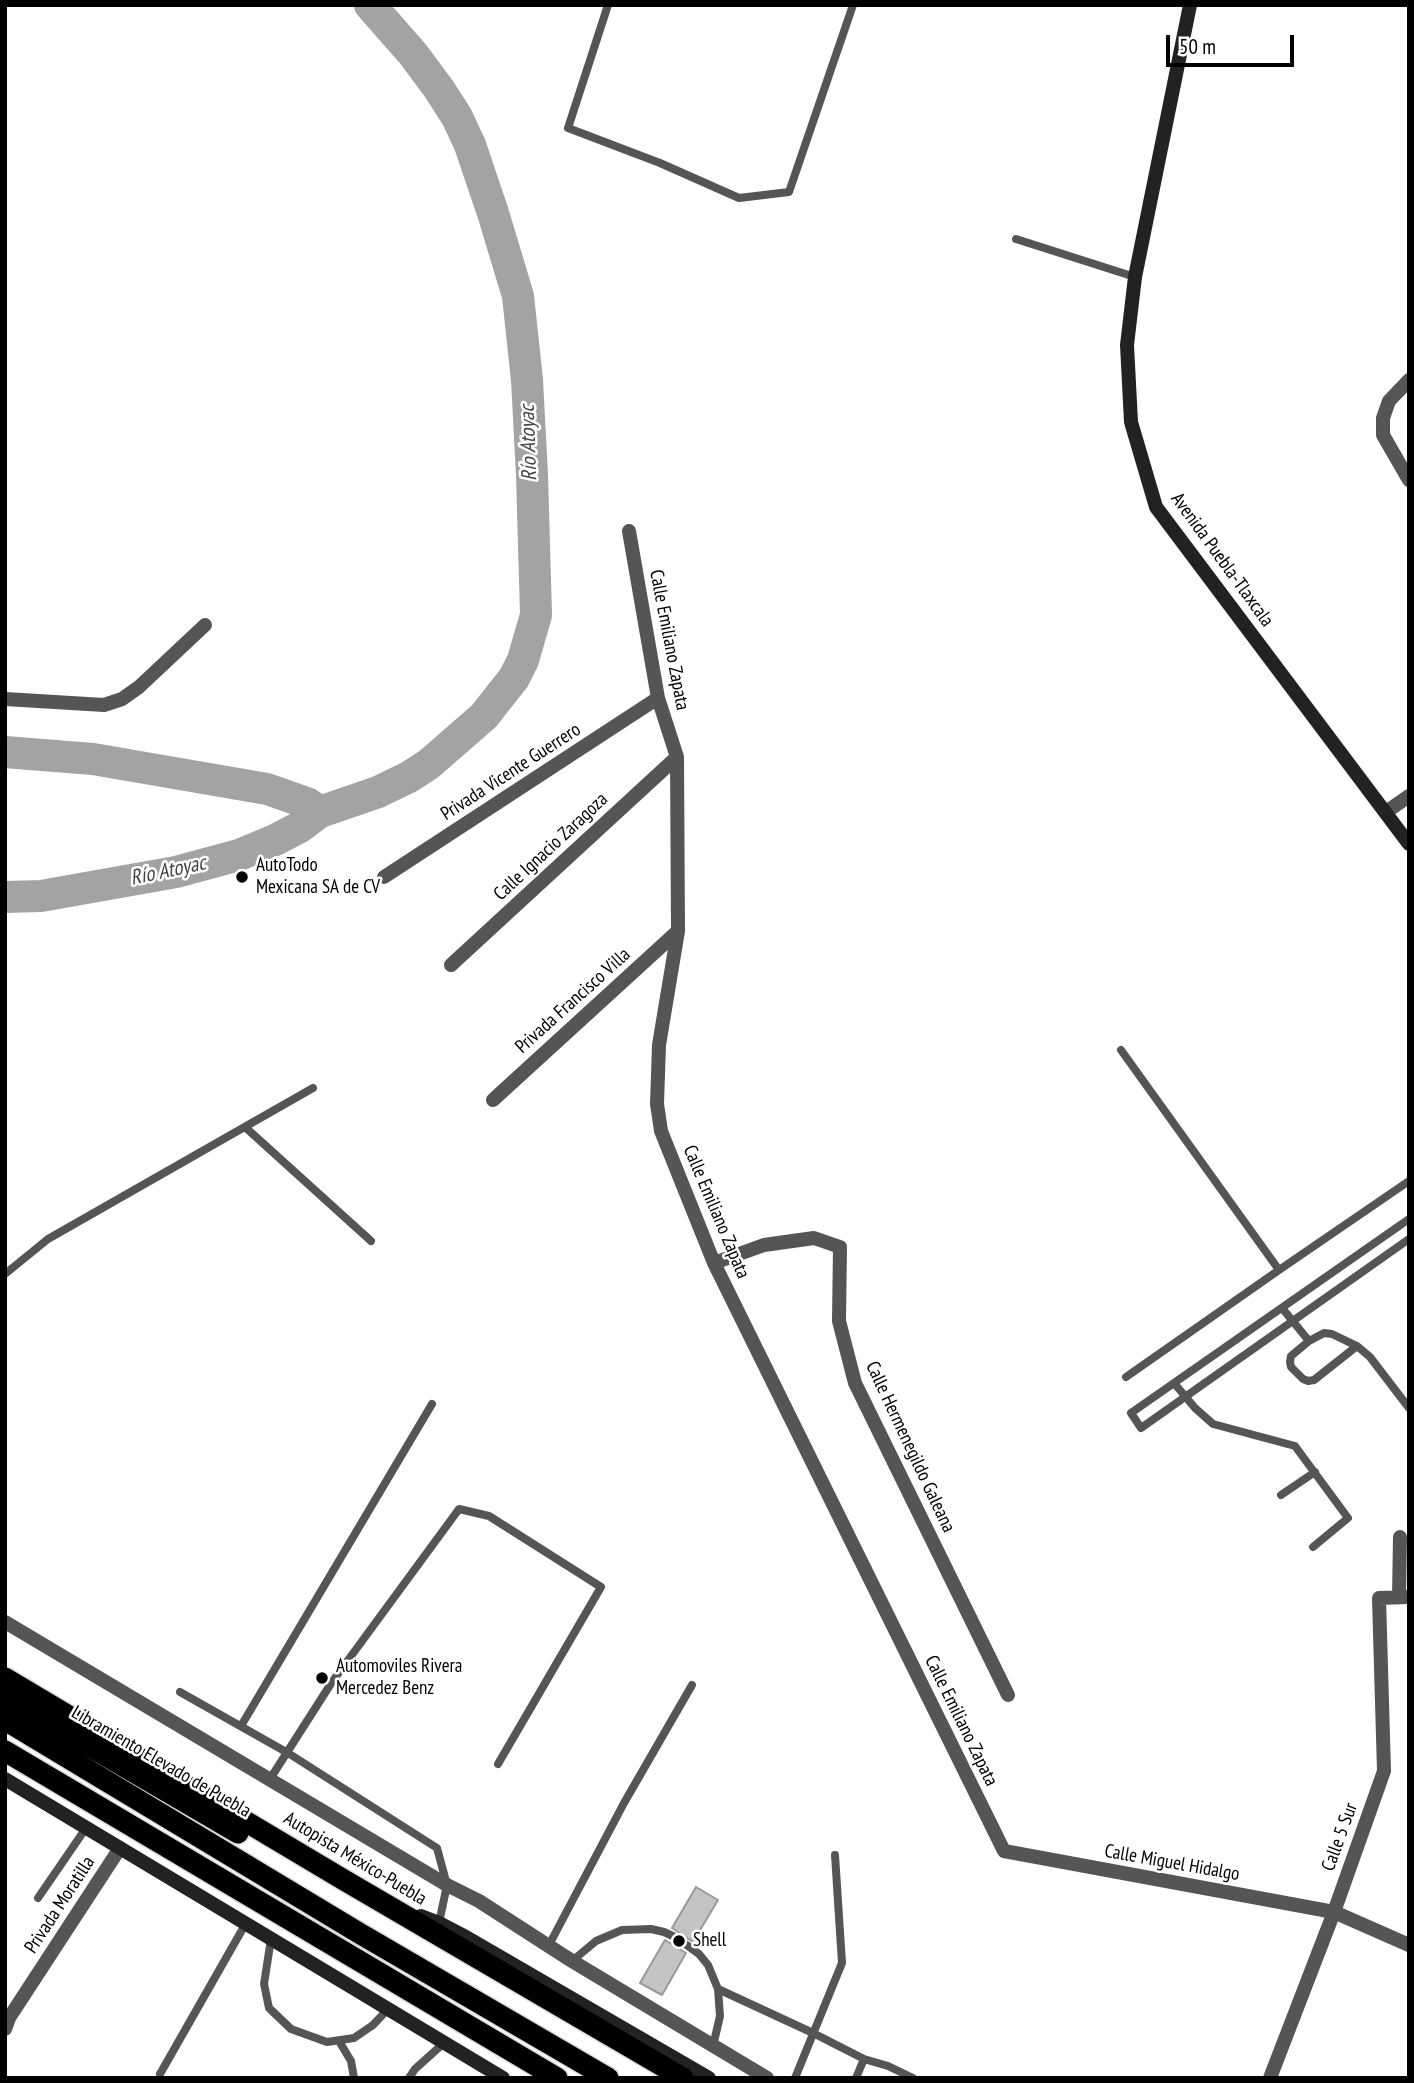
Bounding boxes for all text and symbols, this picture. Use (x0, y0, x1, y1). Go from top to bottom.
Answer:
scale bar (1169, 21, 1297, 65)
text: 50 m (1179, 33, 1216, 60)
water label: Río Atoyac (515, 405, 543, 481)
street label: Avenida Puebla-Tlaxcala (1166, 489, 1278, 631)
street label: Calle Emiliano Zapata (644, 568, 694, 712)
street label: Privada Vicente Guerrero (437, 718, 585, 826)
street label: Calle Ignacio Zaragoza (489, 788, 613, 906)
water label: Río Atoyac (128, 851, 208, 891)
place label: AutoTodo Mexicana SA de CV (256, 855, 380, 899)
marker: AutoTodo Mexicana SA de CV (234, 869, 250, 885)
street label: Privada Francisco Villa (511, 943, 635, 1059)
street label: Calle Emiliano Zapata (678, 1142, 754, 1282)
street label: Calle Hermenegildo Galeana (860, 1358, 960, 1536)
street label: Calle Emiliano Zapata (920, 1652, 1002, 1790)
place label: Automoviles Rivera Mercedez Benz (336, 1656, 462, 1700)
marker: Automoviles Rivera Mercedez Benz (314, 1670, 330, 1686)
street label: Libramiento Elevado de Puebla (67, 1701, 255, 1823)
street label: Calle 5 Sur (1317, 1800, 1363, 1874)
street label: Autopista México-Puebla (280, 1807, 430, 1911)
street label: Calle Miguel Hidalgo (1103, 1840, 1241, 1886)
street label: Privada Moratilla (20, 1852, 100, 1958)
place label: Shell (693, 1930, 726, 1952)
marker: Shell (671, 1933, 687, 1949)

